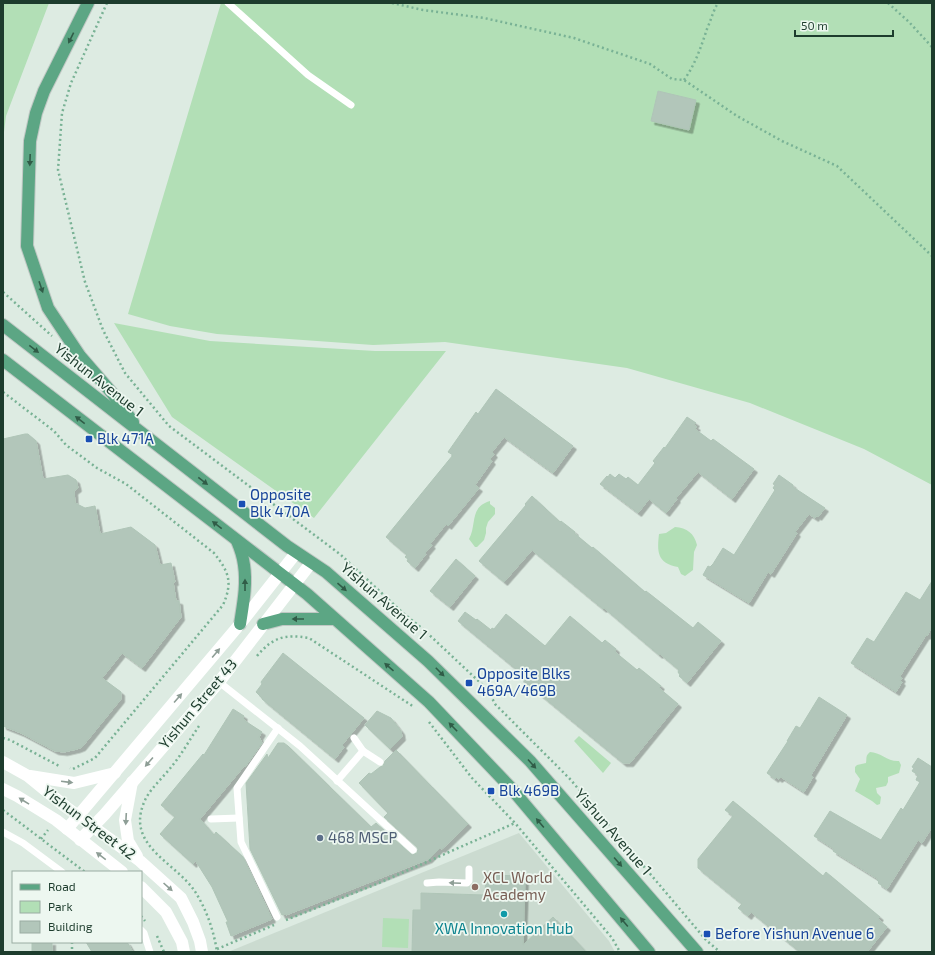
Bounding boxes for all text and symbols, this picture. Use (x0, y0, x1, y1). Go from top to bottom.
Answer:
scale bar (795, 12, 893, 38)
text: 50 m (801, 18, 828, 32)
one-way arrow (67, 32, 74, 44)
one-way arrow (27, 154, 33, 167)
one-way arrow (38, 282, 44, 294)
street label: Yishun Avenue 1 (51, 339, 148, 420)
one-way arrow (28, 345, 39, 354)
one-way arrow (75, 415, 86, 424)
place label: Blk 471A (97, 429, 154, 447)
marker: Blk 471A (84, 434, 94, 444)
one-way arrow (197, 476, 208, 485)
place label: Opposite Blk 470A (250, 485, 311, 520)
marker: Opposite Blk 470A (237, 499, 247, 509)
one-way arrow (211, 520, 222, 529)
street label: Yishun Avenue 1 (338, 558, 431, 643)
one-way arrow (242, 578, 248, 591)
one-way arrow (337, 582, 347, 591)
one-way arrow (291, 616, 304, 622)
one-way arrow (212, 648, 221, 658)
street label: Yishun Street 43 (154, 655, 240, 752)
one-way arrow (384, 663, 395, 672)
place label: Opposite Blks 469A/469B (477, 664, 570, 699)
one-way arrow (435, 667, 445, 677)
marker: Opposite Blks 469A/469B (464, 678, 474, 688)
one-way arrow (173, 693, 182, 703)
one-way arrow (448, 722, 458, 732)
one-way arrow (144, 757, 153, 767)
one-way arrow (527, 759, 537, 769)
one-way arrow (61, 779, 73, 785)
street label: Yishun Street 42 (40, 781, 140, 863)
place label: Blk 469B (499, 781, 559, 799)
street label: Yishun Avenue 1 (571, 785, 656, 878)
marker: Blk 469B (486, 786, 496, 796)
one-way arrow (18, 797, 30, 804)
one-way arrow (123, 813, 129, 826)
one-way arrow (536, 817, 545, 828)
place label: 468 MSCP (328, 828, 397, 846)
marker: 468 MSCP (315, 833, 325, 843)
one-way arrow (95, 852, 106, 861)
one-way arrow (613, 856, 622, 867)
place label: XCL World Academy (483, 868, 552, 903)
legend (12, 871, 142, 943)
text: Road (48, 879, 76, 893)
one-way arrow (449, 879, 461, 886)
one-way arrow (164, 882, 173, 891)
marker: XCL World Academy (470, 882, 480, 892)
text: Park (48, 899, 73, 913)
marker: XWA Innovation Hub (499, 909, 509, 919)
one-way arrow (620, 917, 629, 927)
text: Building (48, 919, 93, 933)
place label: XWA Innovation Hub (435, 919, 573, 937)
place label: Before Yishun Avenue 6 (715, 924, 874, 942)
marker: Before Yishun Avenue 6 (702, 929, 712, 939)

